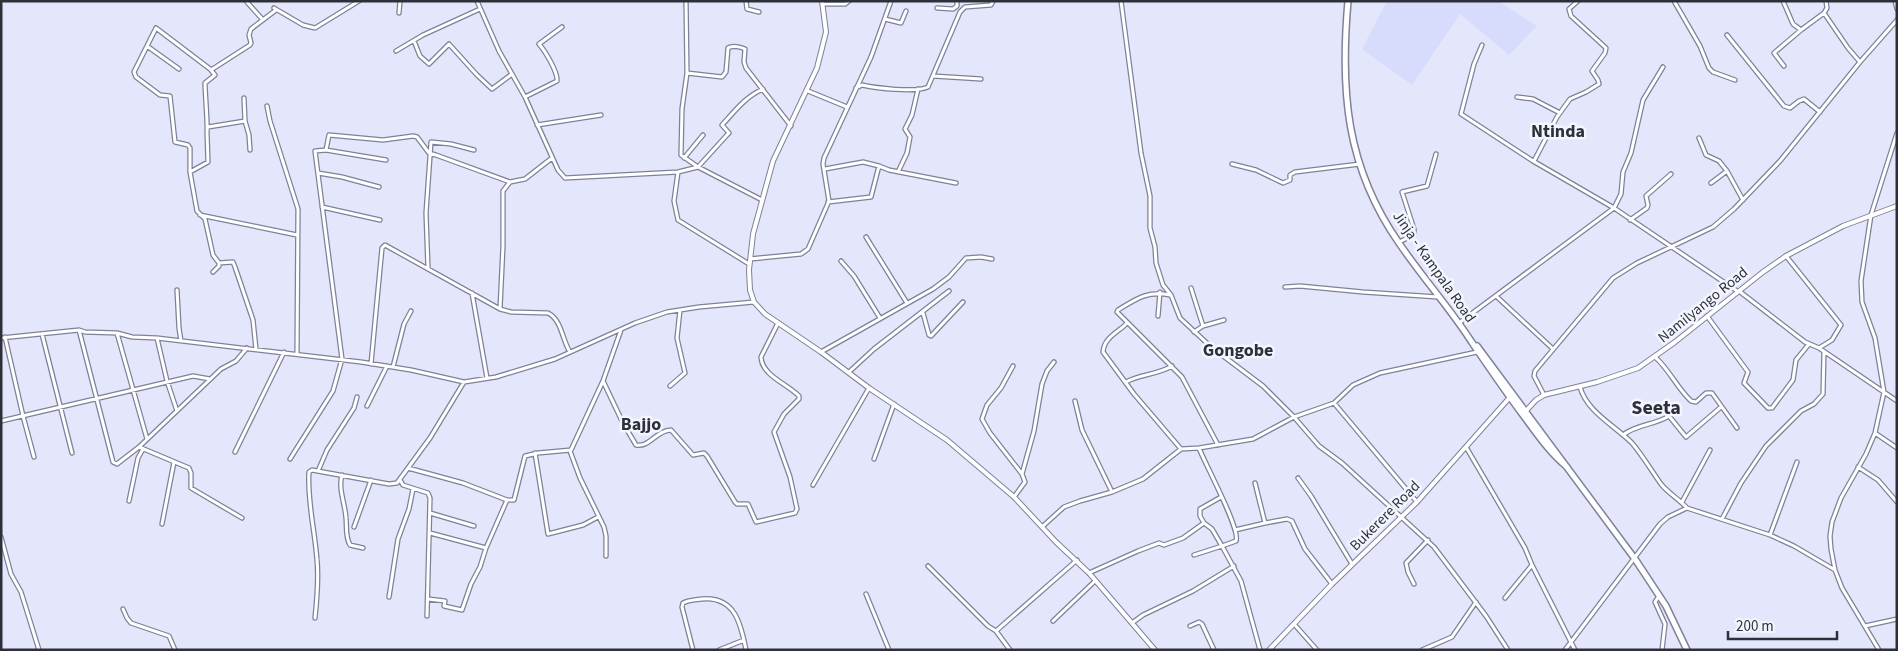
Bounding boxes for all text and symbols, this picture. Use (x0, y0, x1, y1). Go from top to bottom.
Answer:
district label: Ntinda (1531, 119, 1585, 144)
street label: Jinja - Kampala Road (1388, 207, 1480, 327)
street label: Namilyango Road (1654, 262, 1752, 348)
district label: Gongobe (1203, 338, 1273, 363)
district label: Seeta (1631, 394, 1681, 422)
district label: Bajjo (621, 412, 661, 437)
street label: Bukerere Road (1345, 476, 1425, 556)
scale bar (1728, 608, 1837, 640)
text: 200 m (1736, 616, 1774, 637)

